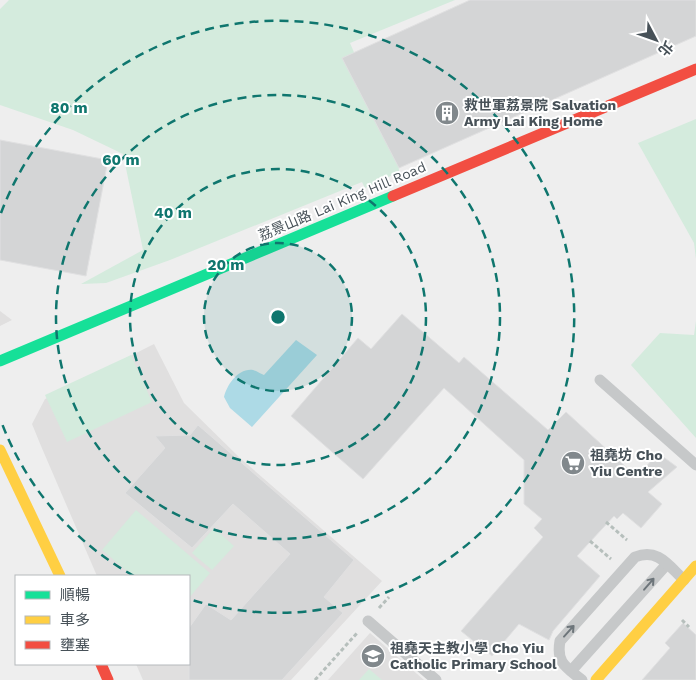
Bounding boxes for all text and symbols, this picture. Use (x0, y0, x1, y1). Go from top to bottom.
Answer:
north arrow (631, 15, 681, 65)
text: 北 (655, 38, 676, 59)
place label: 救世軍荔景院 Salvation Army Lai King Home (464, 97, 616, 129)
text: 80 m (50, 99, 88, 117)
building icon: 救世軍荔景院 Salvation Army Lai King Home (434, 100, 460, 126)
text: 60 m (102, 151, 140, 169)
street label: 荔景山路 Lai King Hill Road (256, 158, 428, 244)
text: 40 m (154, 204, 192, 222)
text: 20 m (207, 256, 245, 274)
centre of rings (269, 308, 287, 326)
place label: 祖堯坊 Cho Yiu Centre (590, 447, 663, 479)
supermarket icon: 祖堯坊 Cho Yiu Centre (560, 450, 586, 476)
legend (15, 575, 190, 665)
one-way arrow (643, 577, 655, 590)
text: 順暢 (60, 586, 90, 604)
text: 車多 (60, 611, 90, 629)
one-way arrow (563, 625, 575, 638)
text: 壅塞 (60, 636, 90, 654)
place label: 祖堯天主教小學 Cho Yiu Catholic Primary School (390, 640, 557, 672)
school or university icon: 祖堯天主教小學 Cho Yiu Catholic Primary School (360, 643, 386, 669)

